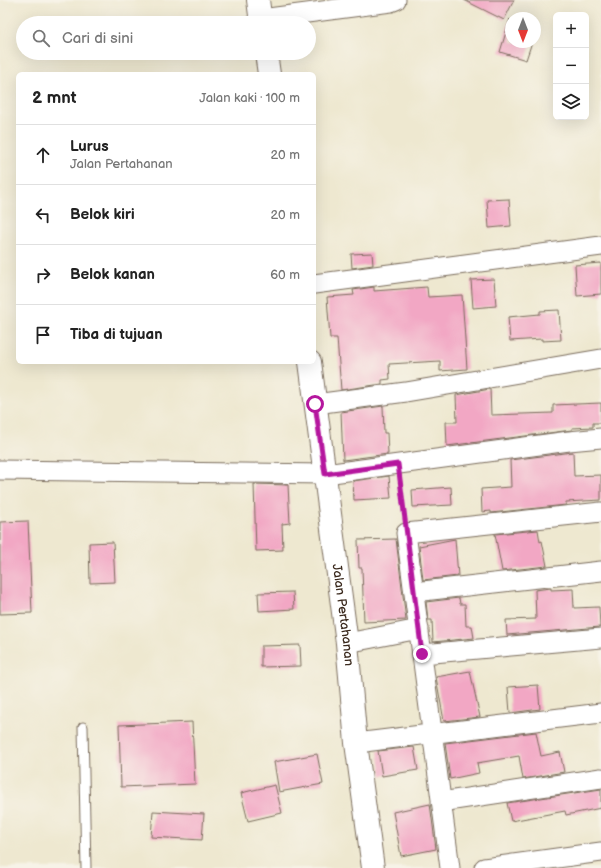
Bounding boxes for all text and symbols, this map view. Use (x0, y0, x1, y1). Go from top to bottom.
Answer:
north arrow (505, 12, 541, 48)
map controls (553, 12, 589, 120)
button: + (553, 12, 589, 48)
search box (16, 16, 316, 60)
icon: search (30, 27, 52, 49)
text: Cari di sini (62, 29, 133, 48)
button: − (553, 48, 589, 84)
button: layers (553, 84, 589, 120)
text: 2 mnt (32, 88, 76, 108)
text: Jalan kaki · 100 m (199, 90, 300, 106)
text: Lurus (70, 137, 109, 156)
icon: ahead (32, 144, 54, 166)
text: 20 m (270, 147, 300, 163)
text: Jalan Pertahanan (70, 156, 173, 172)
icon: left (32, 204, 54, 226)
text: Belok kiri (70, 205, 135, 224)
text: 20 m (270, 207, 300, 223)
icon: right (32, 264, 54, 286)
text: Belok kanan (70, 265, 155, 284)
text: 60 m (270, 267, 300, 283)
icon: arrive (32, 324, 54, 346)
text: Tiba di tujuan (70, 325, 163, 344)
route start (306, 395, 324, 413)
street label: Jalan Pertahanan (329, 563, 357, 667)
route end (413, 645, 431, 663)

